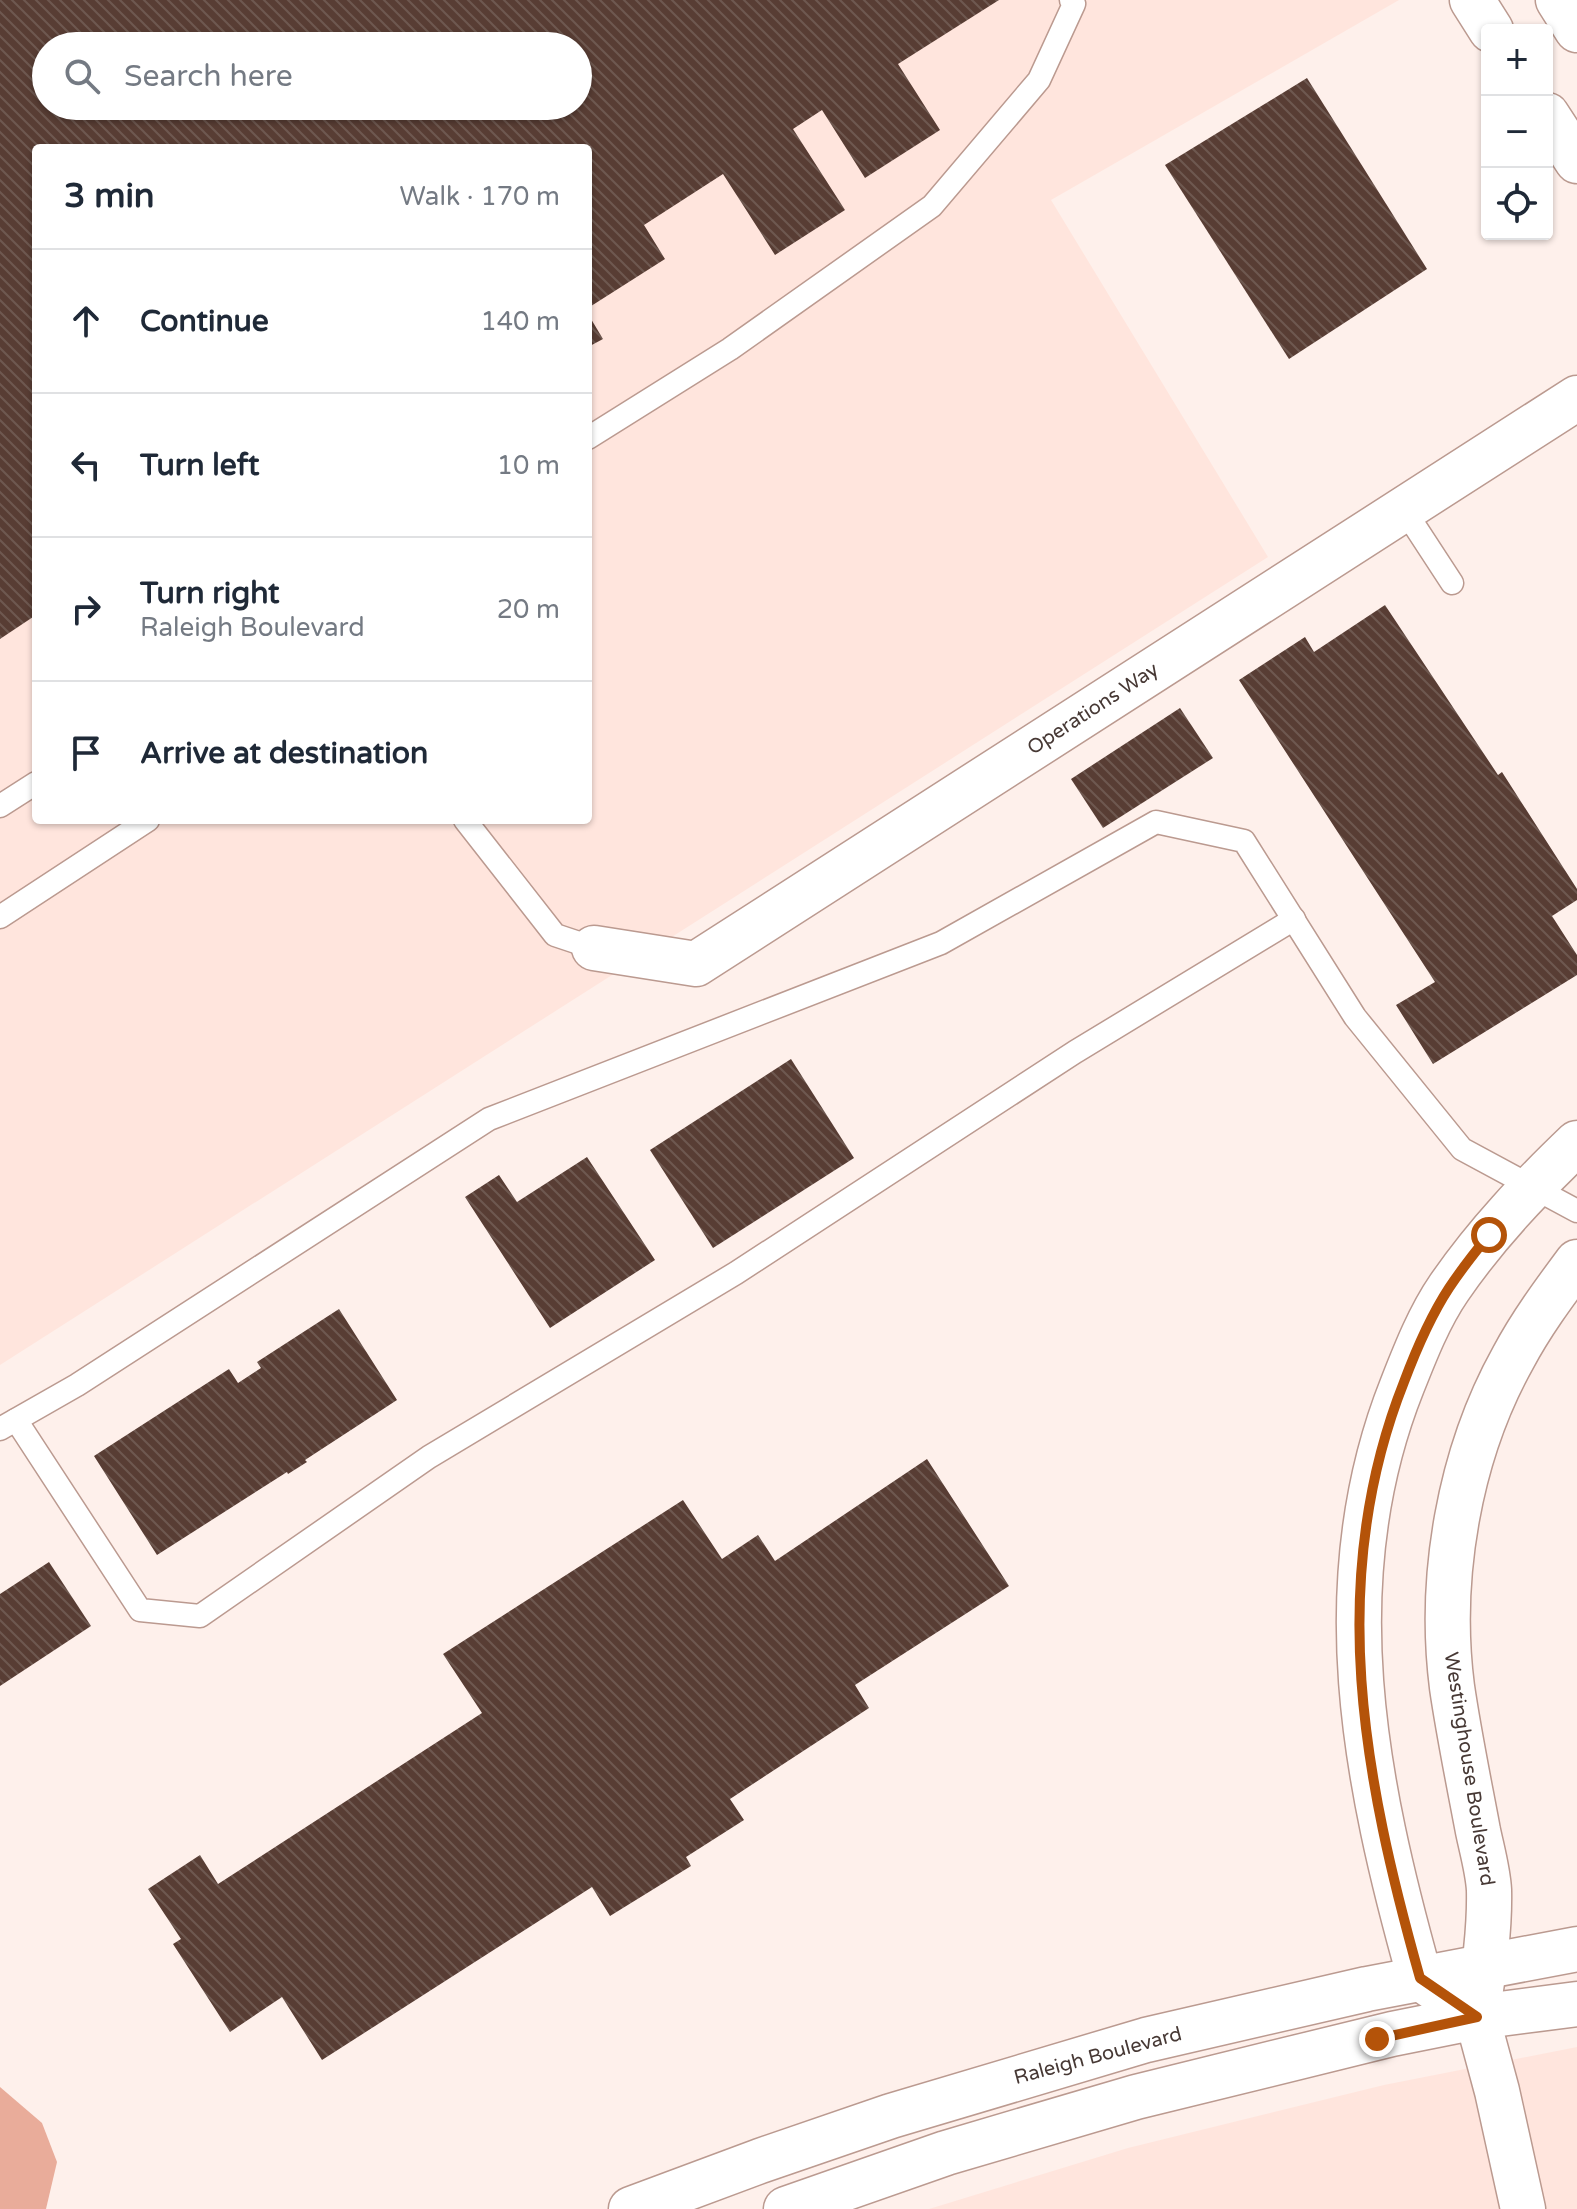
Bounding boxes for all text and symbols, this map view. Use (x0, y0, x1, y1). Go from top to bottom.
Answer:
map controls (1481, 24, 1553, 240)
button: + (1481, 24, 1553, 96)
search box (32, 32, 592, 120)
icon: search (60, 54, 104, 98)
text: Search here (124, 58, 293, 95)
button: − (1481, 96, 1553, 168)
button: locate (1481, 168, 1553, 240)
text: 3 min (64, 176, 155, 217)
text: Walk · 170 m (400, 181, 560, 212)
icon: ahead (64, 299, 108, 343)
text: Continue (140, 303, 269, 340)
text: 140 m (480, 306, 560, 337)
icon: left (64, 443, 108, 487)
text: Turn left (140, 447, 259, 484)
text: 10 m (497, 450, 560, 481)
text: Turn right (140, 575, 280, 612)
icon: right (64, 587, 108, 631)
text: 20 m (497, 594, 560, 625)
text: Raleigh Boulevard (140, 612, 365, 643)
street label: Operations Way (1023, 658, 1163, 760)
icon: arrive (64, 731, 108, 775)
text: Arrive at destination (140, 735, 428, 772)
route start (1471, 1217, 1507, 1253)
street label: Westinghouse Boulevard (1439, 1650, 1499, 1888)
route end (1359, 2021, 1395, 2057)
street label: Raleigh Boulevard (1011, 2022, 1185, 2090)

